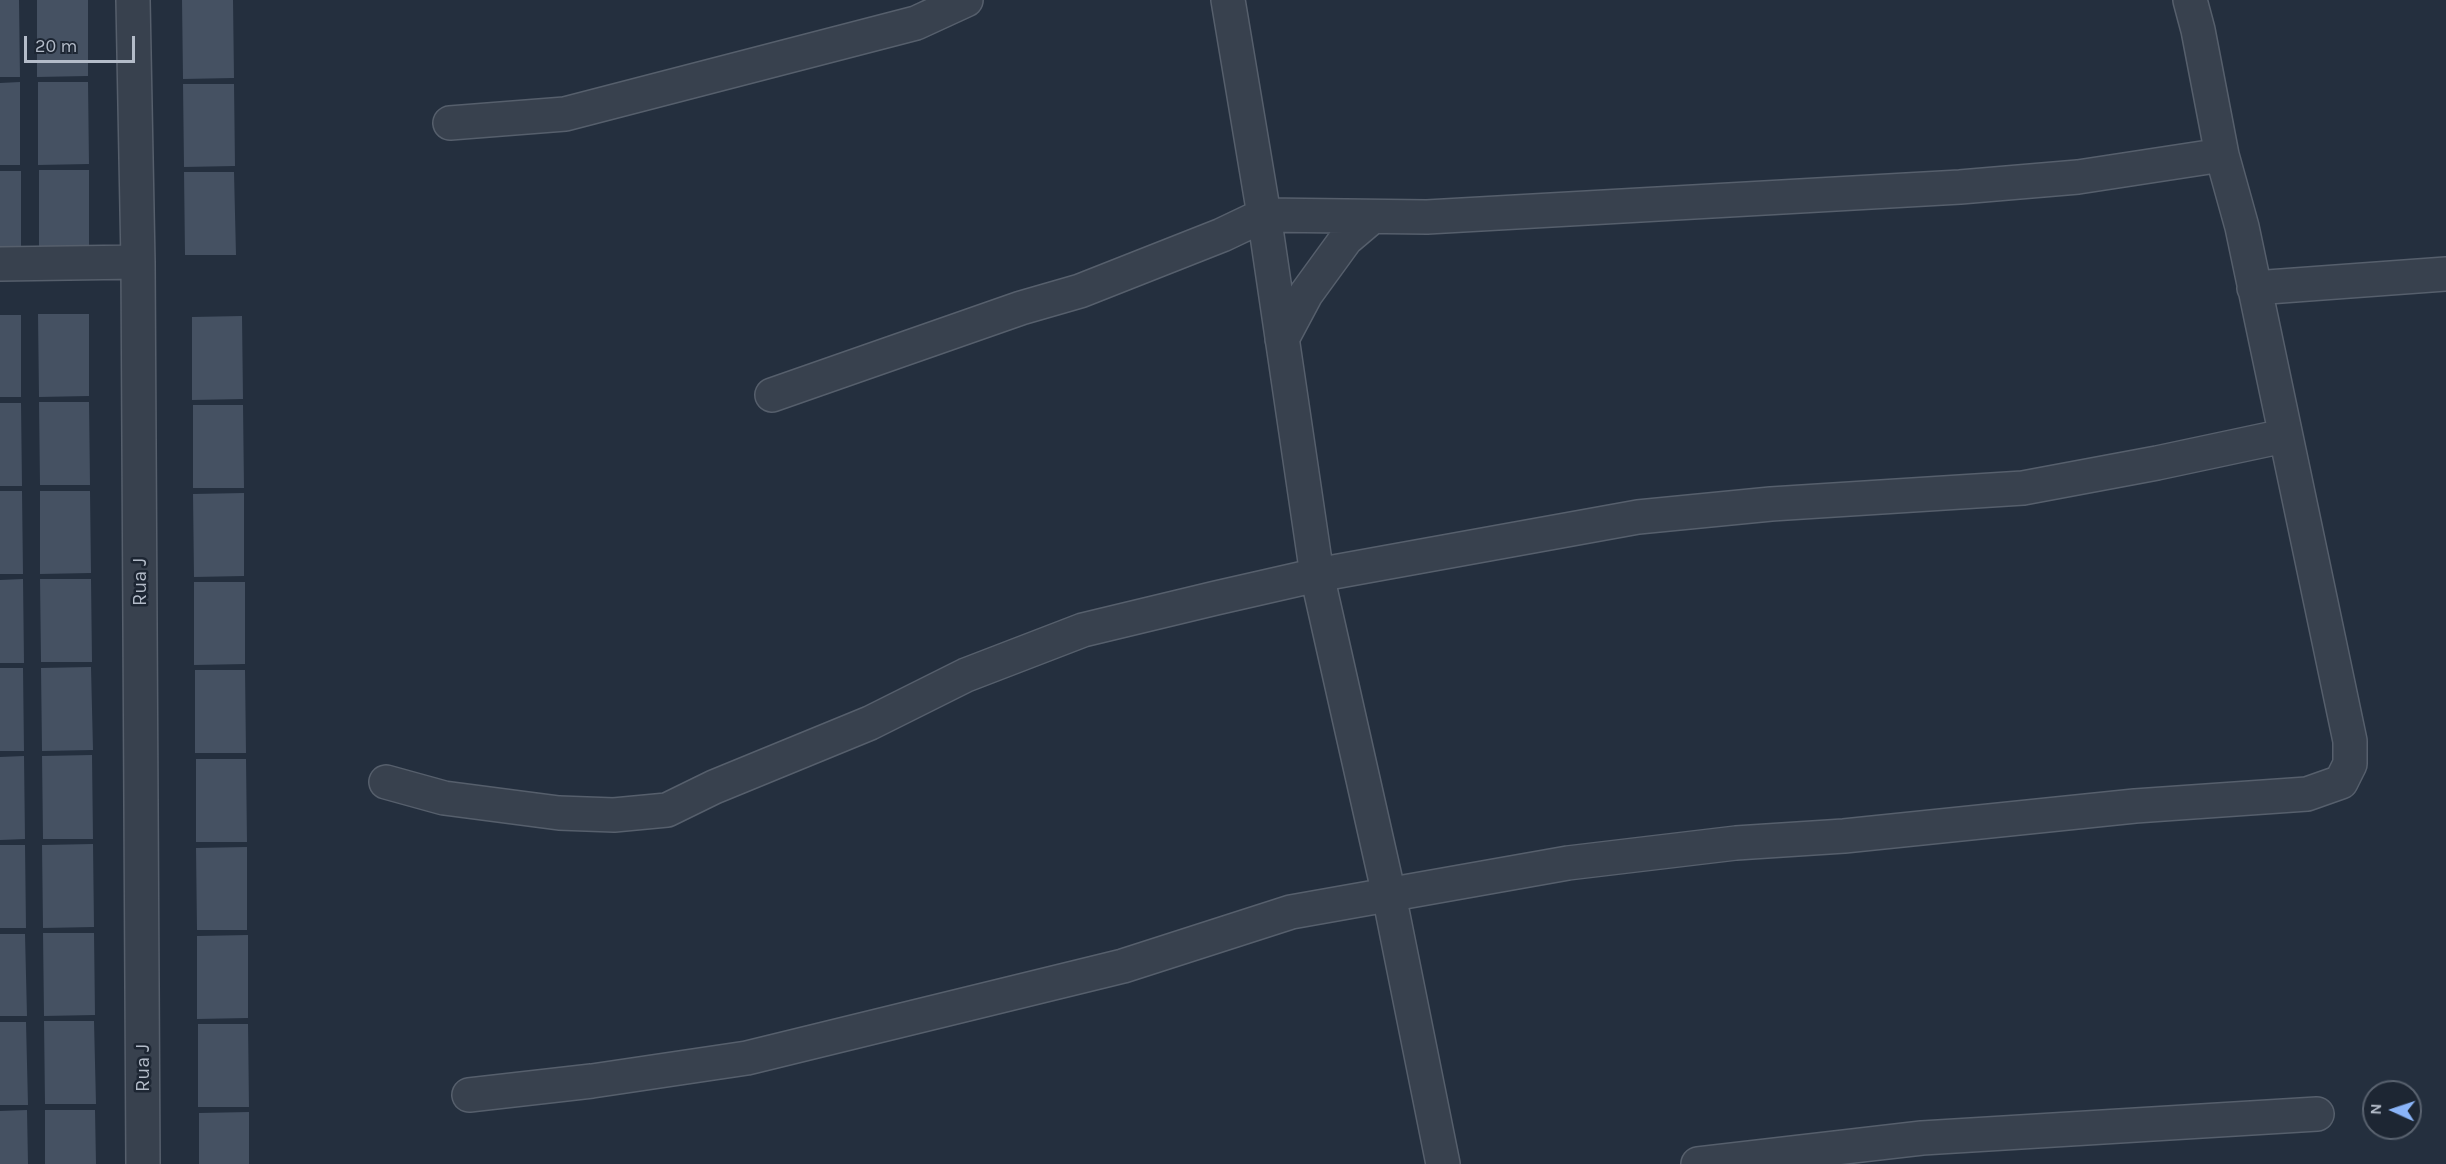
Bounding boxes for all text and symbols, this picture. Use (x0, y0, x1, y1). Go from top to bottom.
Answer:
scale bar (27, 24, 138, 62)
text: 20 m (35, 35, 77, 57)
street label: Rua J (128, 558, 152, 606)
street label: Rua J (131, 1044, 155, 1092)
north arrow (2362, 1080, 2422, 1140)
text: N (2366, 1103, 2385, 1115)

